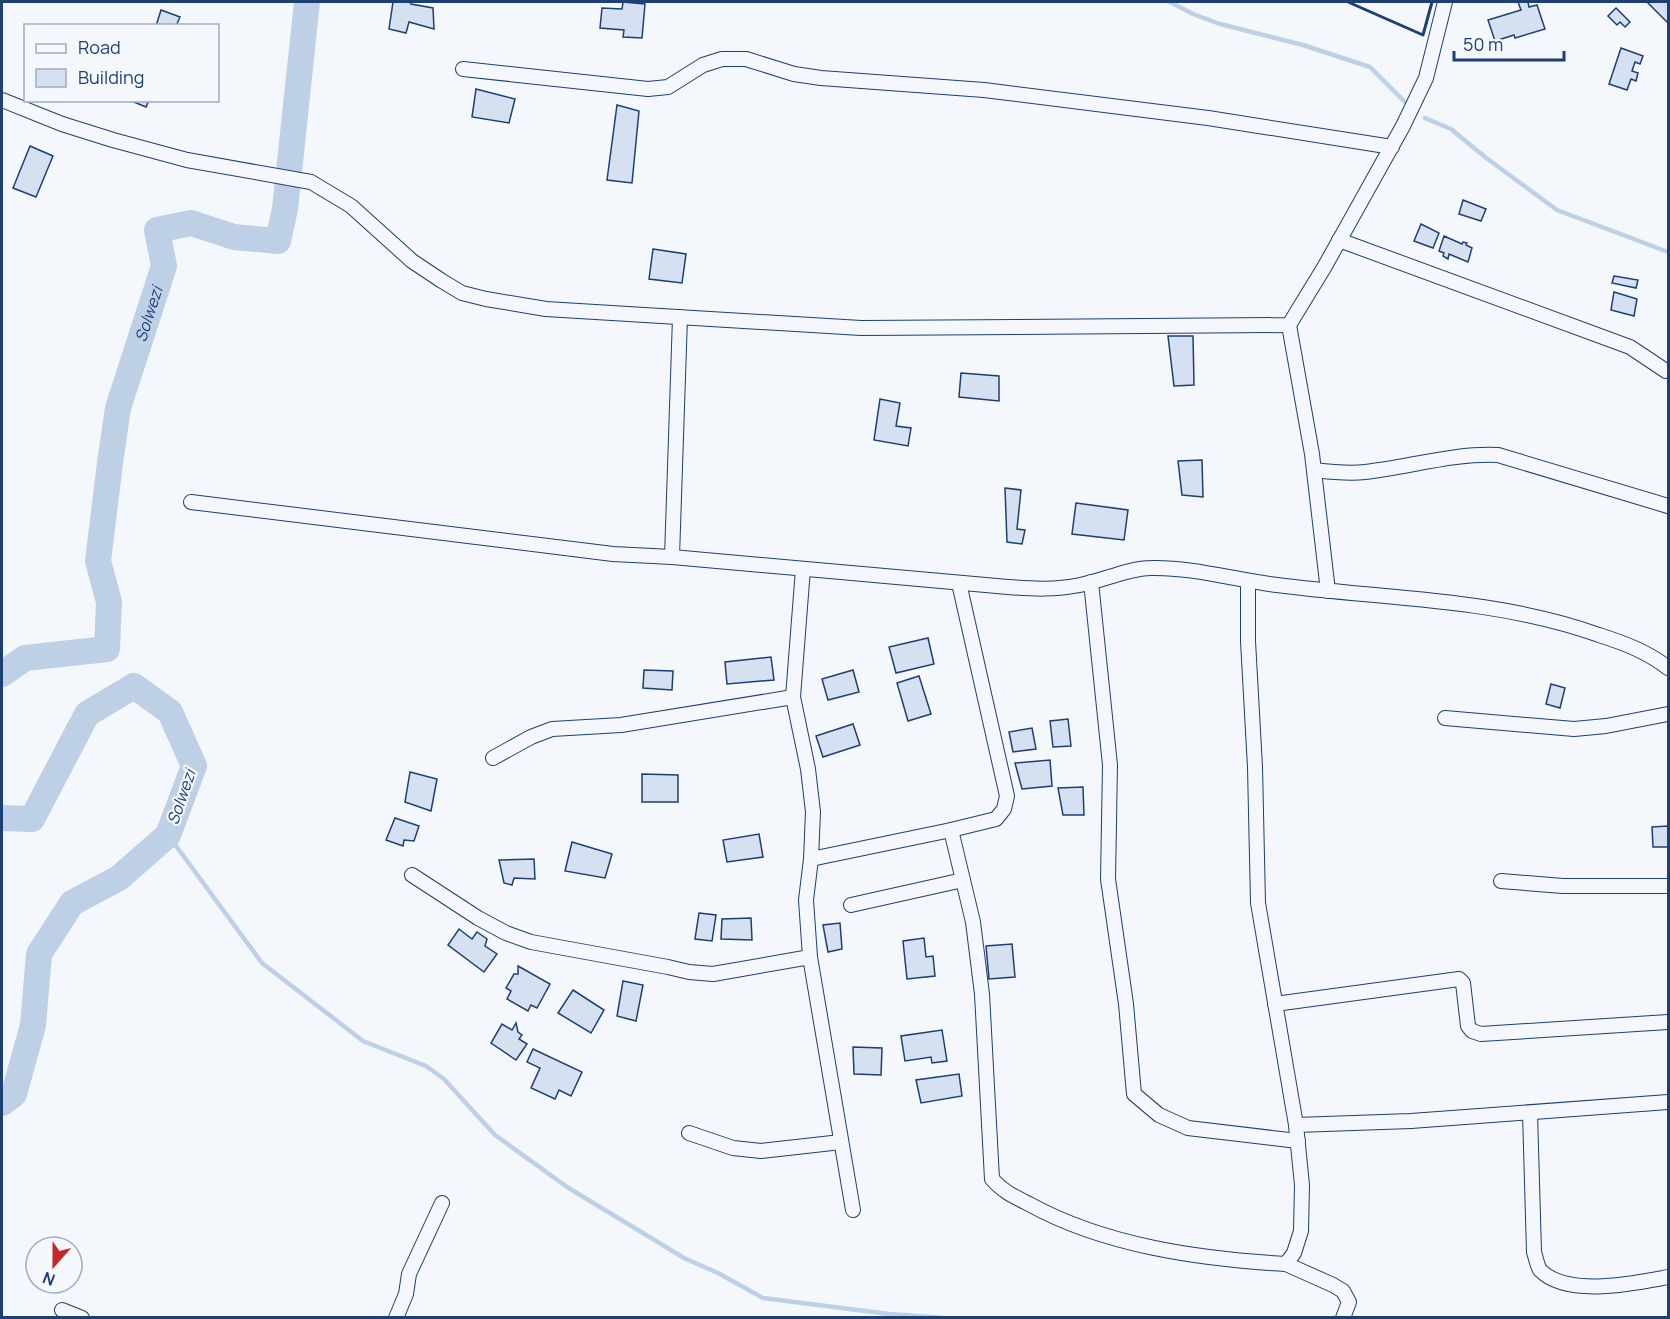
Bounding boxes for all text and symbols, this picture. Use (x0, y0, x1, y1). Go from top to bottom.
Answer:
legend (24, 24, 219, 102)
scale bar (1454, 24, 1564, 62)
text: 50 m (1463, 32, 1503, 56)
text: Road (78, 35, 121, 59)
text: Building (78, 65, 144, 89)
water label: Solwezi (129, 282, 168, 344)
water label: Solwezi (161, 765, 201, 827)
north arrow (24, 1235, 84, 1295)
text: N (39, 1267, 58, 1291)

